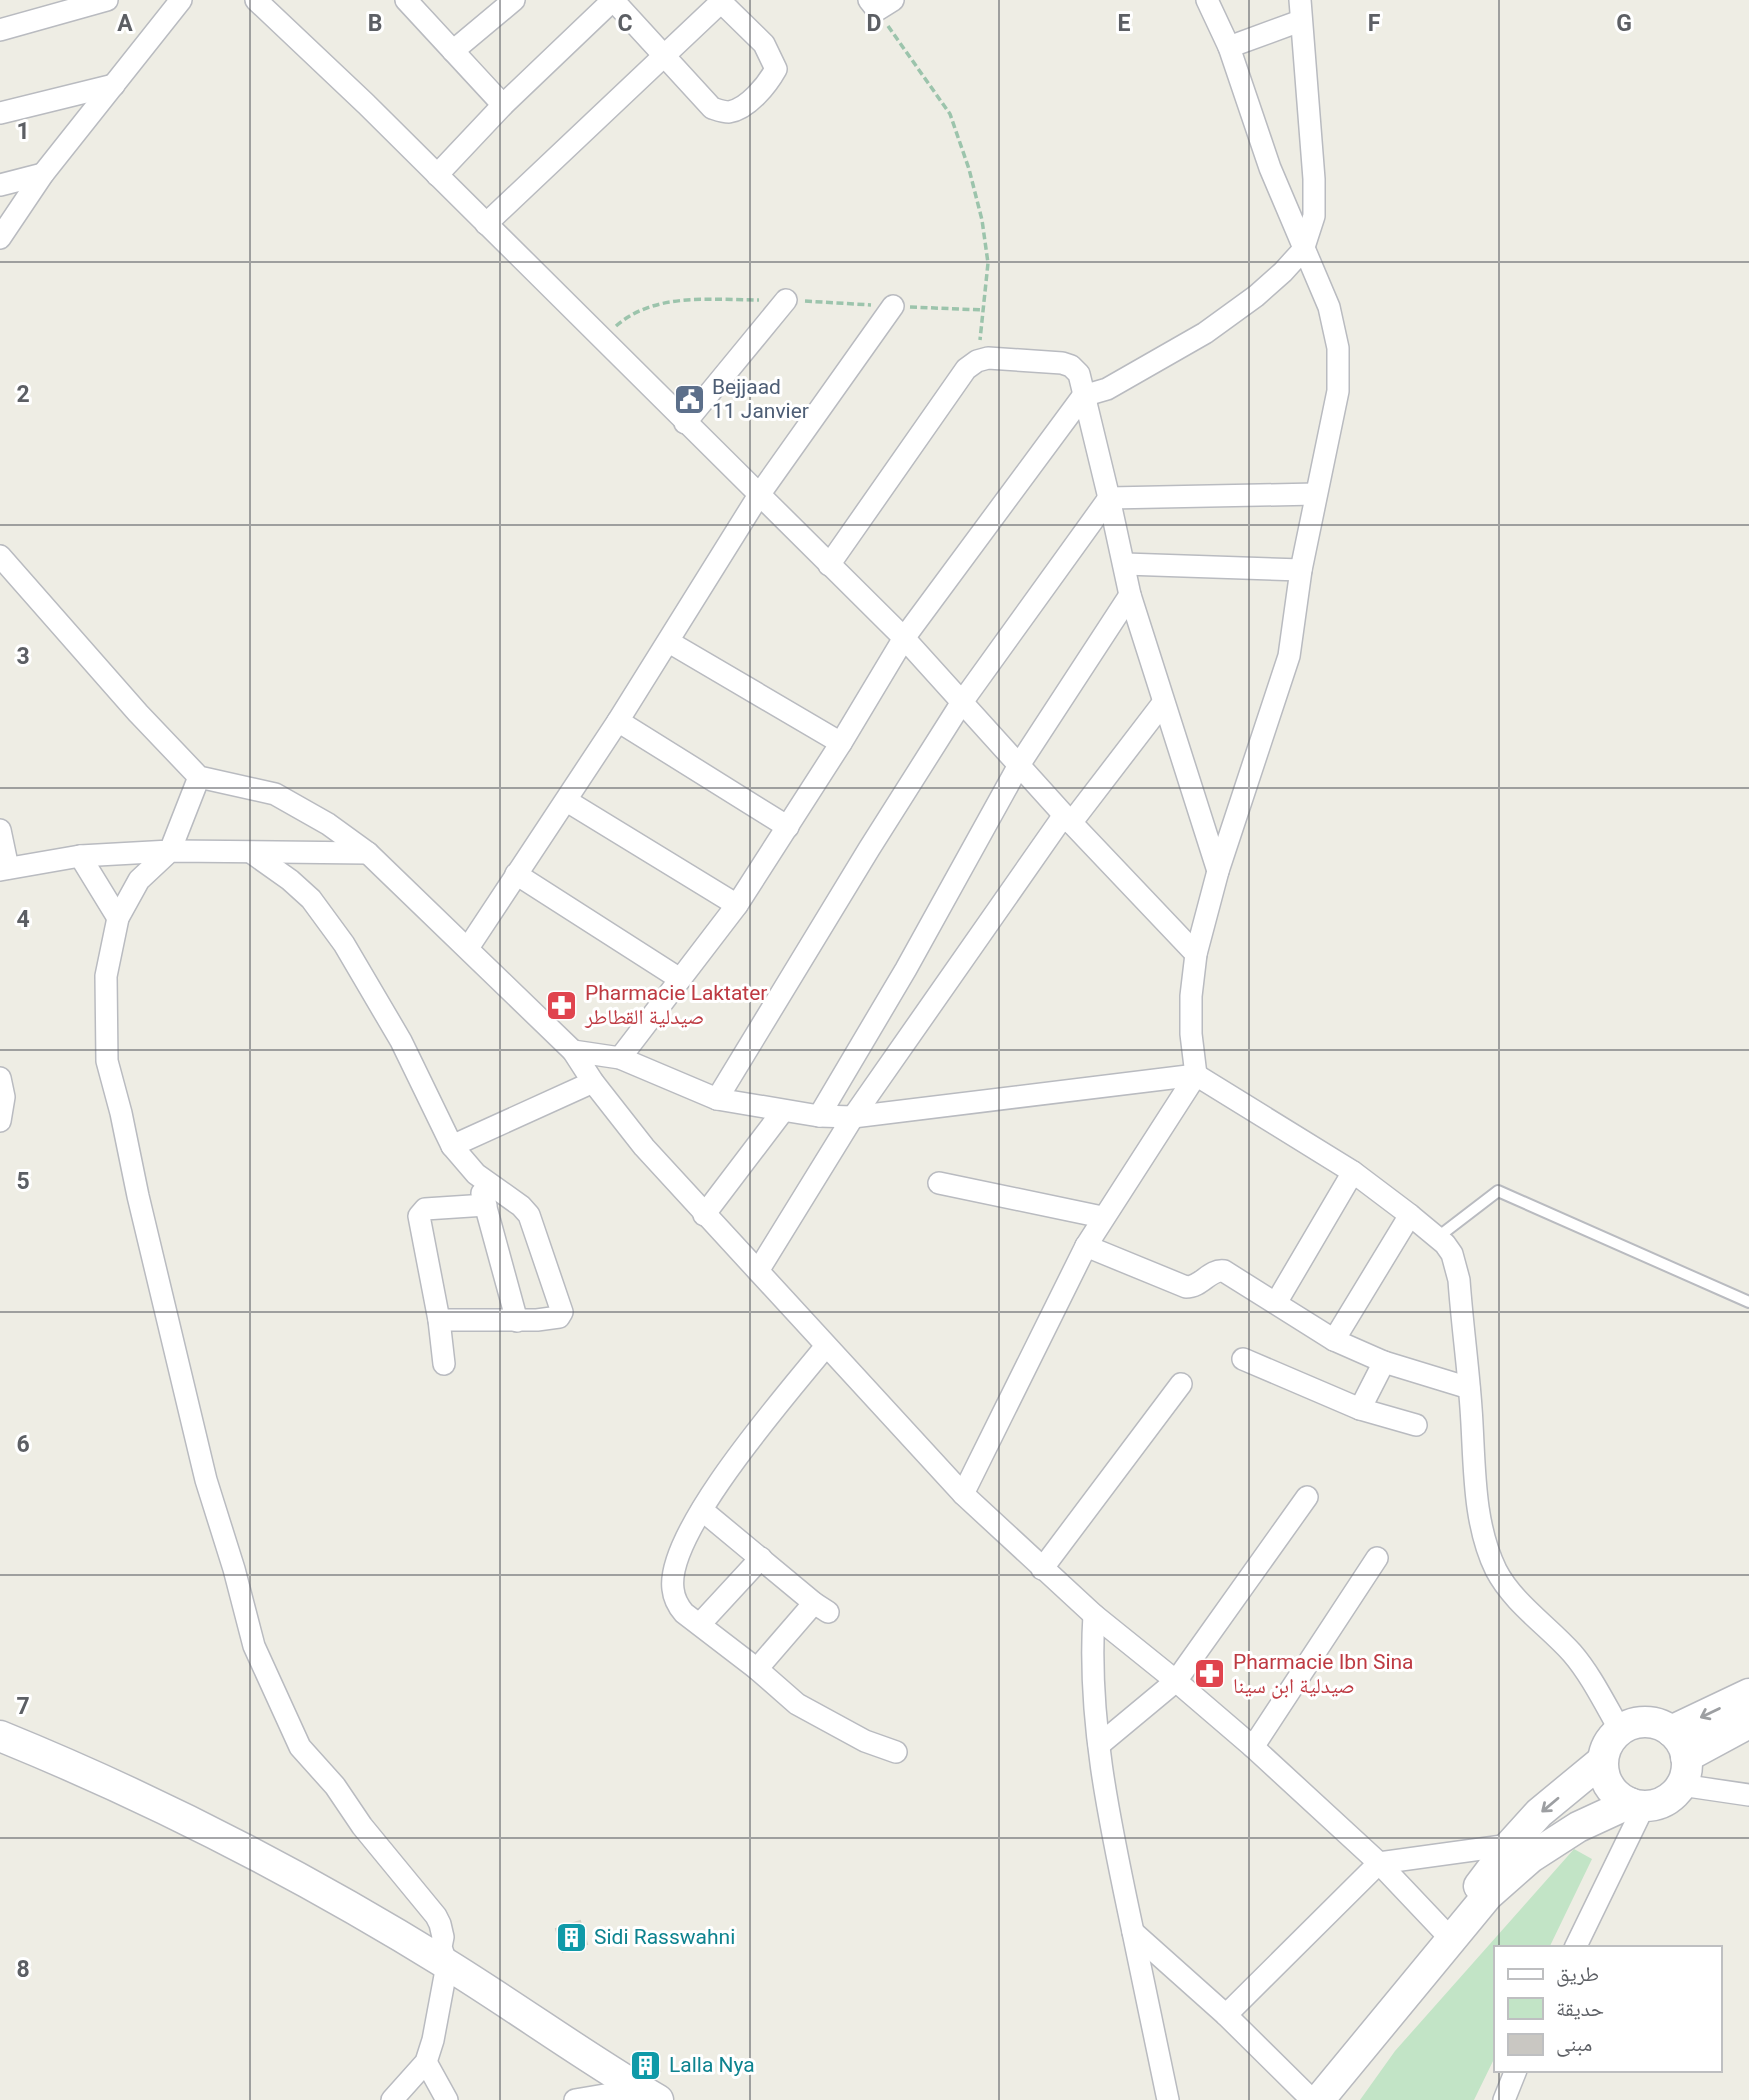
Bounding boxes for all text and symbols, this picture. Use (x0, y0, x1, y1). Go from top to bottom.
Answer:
text: A (117, 10, 133, 37)
text: B (368, 10, 382, 37)
text: C (617, 10, 633, 37)
text: D (867, 10, 881, 37)
text: E (1118, 10, 1131, 37)
text: F (1368, 10, 1381, 37)
text: G (1616, 10, 1632, 37)
text: 1 (16, 118, 30, 145)
place label: Bejjaad 11 Janvier (712, 375, 809, 423)
text: 2 (16, 381, 30, 408)
public building icon: Bejjaad 11 Janvier (672, 382, 706, 416)
text: 3 (16, 643, 30, 670)
text: 4 (16, 906, 30, 933)
place label: Pharmacie Laktater صيدلية القطاطر (584, 981, 767, 1029)
pharmacy icon: Pharmacie Laktater صيدلية القطاطر (545, 988, 579, 1022)
text: 5 (16, 1168, 30, 1195)
text: 6 (16, 1431, 30, 1458)
place label: Pharmacie Ibn Sina صيدلية ابن سينا (1233, 1650, 1414, 1699)
pharmacy icon: Pharmacie Ibn Sina صيدلية ابن سينا (1193, 1657, 1227, 1691)
text: 7 (16, 1693, 30, 1720)
one-way arrow (1700, 1706, 1721, 1720)
one-way arrow (1541, 1797, 1559, 1813)
building icon: Sidi Rasswahni (554, 1920, 588, 1954)
place label: Sidi Rasswahni (594, 1925, 735, 1949)
legend (1494, 1946, 1721, 2072)
text: 8 (16, 1956, 30, 1983)
text: طريق (1556, 1962, 1599, 1987)
text: حديقة (1556, 1997, 1604, 2021)
text: مبنى (1556, 2032, 1592, 2057)
building icon: Lalla Nya (629, 2048, 663, 2082)
place label: Lalla Nya (669, 2053, 755, 2077)

